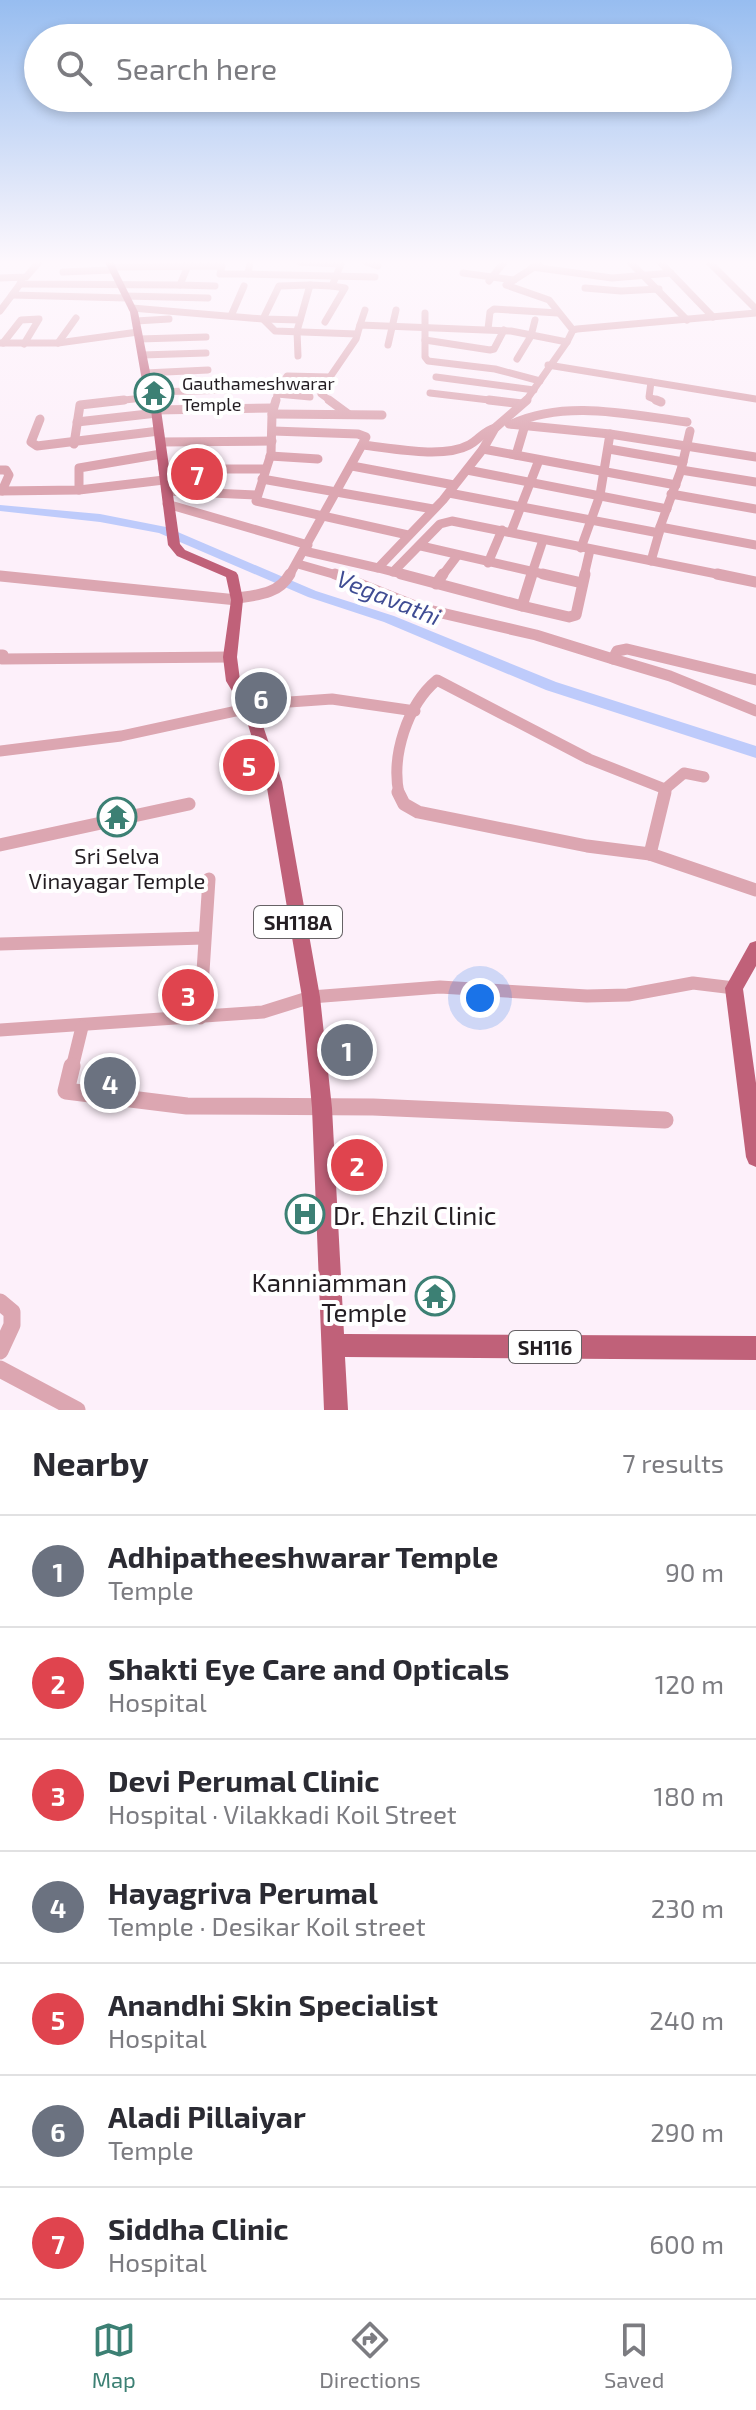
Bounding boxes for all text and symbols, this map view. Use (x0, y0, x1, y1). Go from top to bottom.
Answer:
search box (24, 24, 732, 112)
icon: search (52, 46, 96, 90)
text: Search here (116, 50, 277, 86)
temple icon: Gauthameshwarar Temple (133, 372, 175, 414)
place label: Gauthameshwarar Temple (182, 372, 335, 415)
pin: 7 (171, 444, 223, 504)
water label: Vegavathi (333, 563, 445, 631)
pin: 6 (235, 668, 287, 728)
pin: 5 (223, 735, 275, 795)
temple icon: Sri Selva Vinayagar Temple (96, 796, 138, 838)
place label: Sri Selva Vinayagar Temple (29, 842, 205, 893)
road number: SH118A (254, 906, 342, 938)
pin: 3 (162, 965, 214, 1025)
your location (460, 978, 500, 1018)
pin: 1 (321, 1020, 373, 1080)
pin: 4 (84, 1053, 136, 1113)
pin: 2 (331, 1135, 383, 1195)
hospital icon: Dr. Ehzil Clinic (284, 1193, 326, 1235)
place label: Dr. Ehzil Clinic (333, 1199, 497, 1230)
place label: Kanniamman Temple (251, 1266, 407, 1327)
temple icon: Kanniamman Temple (414, 1275, 456, 1317)
road number: SH116 (509, 1331, 581, 1363)
text: Nearby (32, 1442, 149, 1483)
text: 7 results (622, 1447, 724, 1478)
text: Adhipatheeshwarar Temple (108, 1538, 499, 1574)
text: 1 (52, 1556, 64, 1587)
text: 90 m (665, 1556, 724, 1587)
text: Temple (108, 1574, 194, 1605)
text: Shakti Eye Care and Opticals (108, 1650, 510, 1686)
text: 2 (50, 1668, 66, 1699)
text: 120 m (655, 1668, 724, 1699)
text: Hospital (108, 1686, 207, 1717)
text: Devi Perumal Clinic (108, 1762, 380, 1798)
text: 3 (51, 1780, 65, 1811)
text: 180 m (654, 1780, 724, 1811)
text: Hospital · Vilakkadi Koil Street (108, 1798, 457, 1829)
text: Hayagriva Perumal (108, 1874, 378, 1910)
text: 4 (50, 1892, 66, 1923)
text: 230 m (651, 1892, 724, 1923)
text: Temple · Desikar Koil street (108, 1910, 426, 1941)
text: Anandhi Skin Specialist (108, 1986, 438, 2022)
text: 5 (51, 2004, 65, 2035)
text: 240 m (649, 2004, 724, 2035)
text: Hospital (108, 2022, 207, 2053)
text: Aladi Pillaiyar (108, 2098, 306, 2134)
text: 6 (50, 2116, 66, 2147)
text: 290 m (650, 2116, 724, 2147)
text: Temple (108, 2134, 194, 2165)
text: Siddha Clinic (108, 2210, 289, 2246)
text: 7 (51, 2228, 65, 2259)
text: 600 m (649, 2228, 724, 2259)
text: Hospital (108, 2246, 207, 2277)
tab: Map (92, 2318, 136, 2392)
tab: Directions (319, 2318, 421, 2392)
tab: Saved (604, 2318, 664, 2392)

